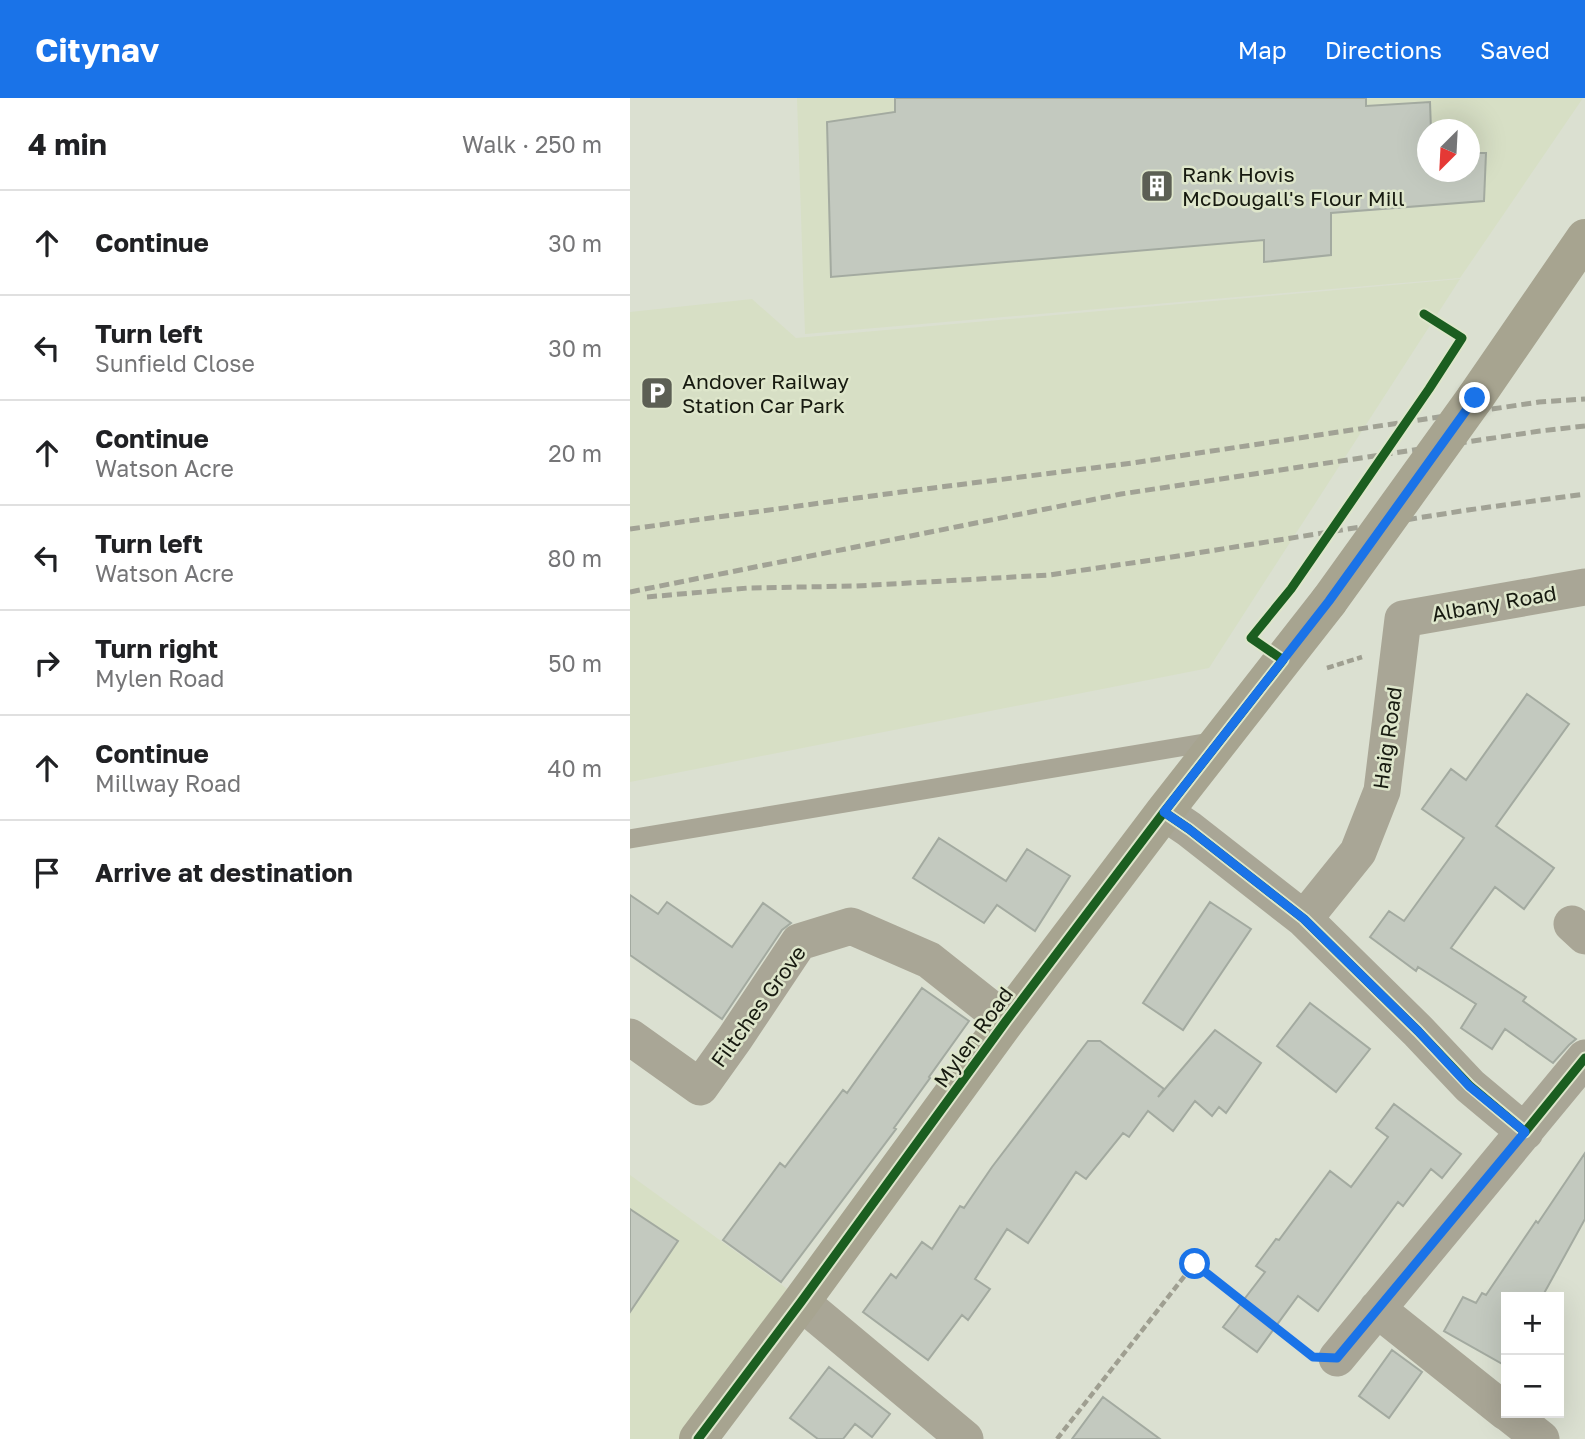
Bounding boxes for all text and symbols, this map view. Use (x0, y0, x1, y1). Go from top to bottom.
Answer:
text: Citynav (35, 30, 159, 69)
text: Map (1238, 35, 1287, 64)
text: Directions (1325, 35, 1442, 64)
text: Saved (1480, 35, 1550, 64)
north arrow (1417, 119, 1480, 182)
text: 4 min (28, 126, 107, 162)
text: Walk · 250 m (462, 130, 602, 158)
place label: Rank Hovis McDougall's Flour Mill (1182, 161, 1405, 211)
building icon: Rank Hovis McDougall's Flour Mill (1138, 167, 1176, 205)
icon: ahead (28, 224, 66, 262)
text: Continue (95, 227, 209, 258)
text: 30 m (548, 229, 602, 257)
text: Turn left (95, 318, 203, 349)
icon: left (28, 329, 66, 367)
text: 30 m (548, 334, 602, 362)
text: Sunfield Close (95, 349, 255, 377)
place label: Andover Railway Station Car Park (682, 368, 849, 418)
parking icon: Andover Railway Station Car Park (638, 374, 676, 412)
route end (1459, 382, 1490, 413)
text: Continue (95, 423, 209, 454)
icon: ahead (28, 434, 66, 472)
text: 20 m (548, 439, 602, 467)
text: Watson Acre (95, 454, 234, 482)
text: Turn left (95, 528, 203, 559)
icon: left (28, 539, 66, 577)
text: 80 m (548, 544, 602, 572)
text: Watson Acre (95, 559, 234, 587)
street label: Albany Road (1430, 579, 1558, 627)
text: Turn right (95, 633, 218, 664)
icon: right (28, 644, 66, 682)
text: 50 m (548, 649, 602, 677)
text: Mylen Road (95, 664, 224, 692)
street label: Haig Road (1367, 685, 1407, 791)
text: Continue (95, 738, 209, 769)
icon: ahead (28, 749, 66, 787)
text: 40 m (548, 754, 602, 782)
text: Millway Road (95, 769, 241, 797)
icon: arrive (28, 854, 66, 892)
text: Arrive at destination (95, 857, 353, 888)
street label: Filtches Grove (705, 940, 811, 1072)
street label: Mylen Road (928, 982, 1018, 1092)
route start (1179, 1248, 1210, 1279)
map controls (1501, 1292, 1564, 1418)
button: + (1501, 1292, 1564, 1355)
button: − (1501, 1355, 1564, 1418)

